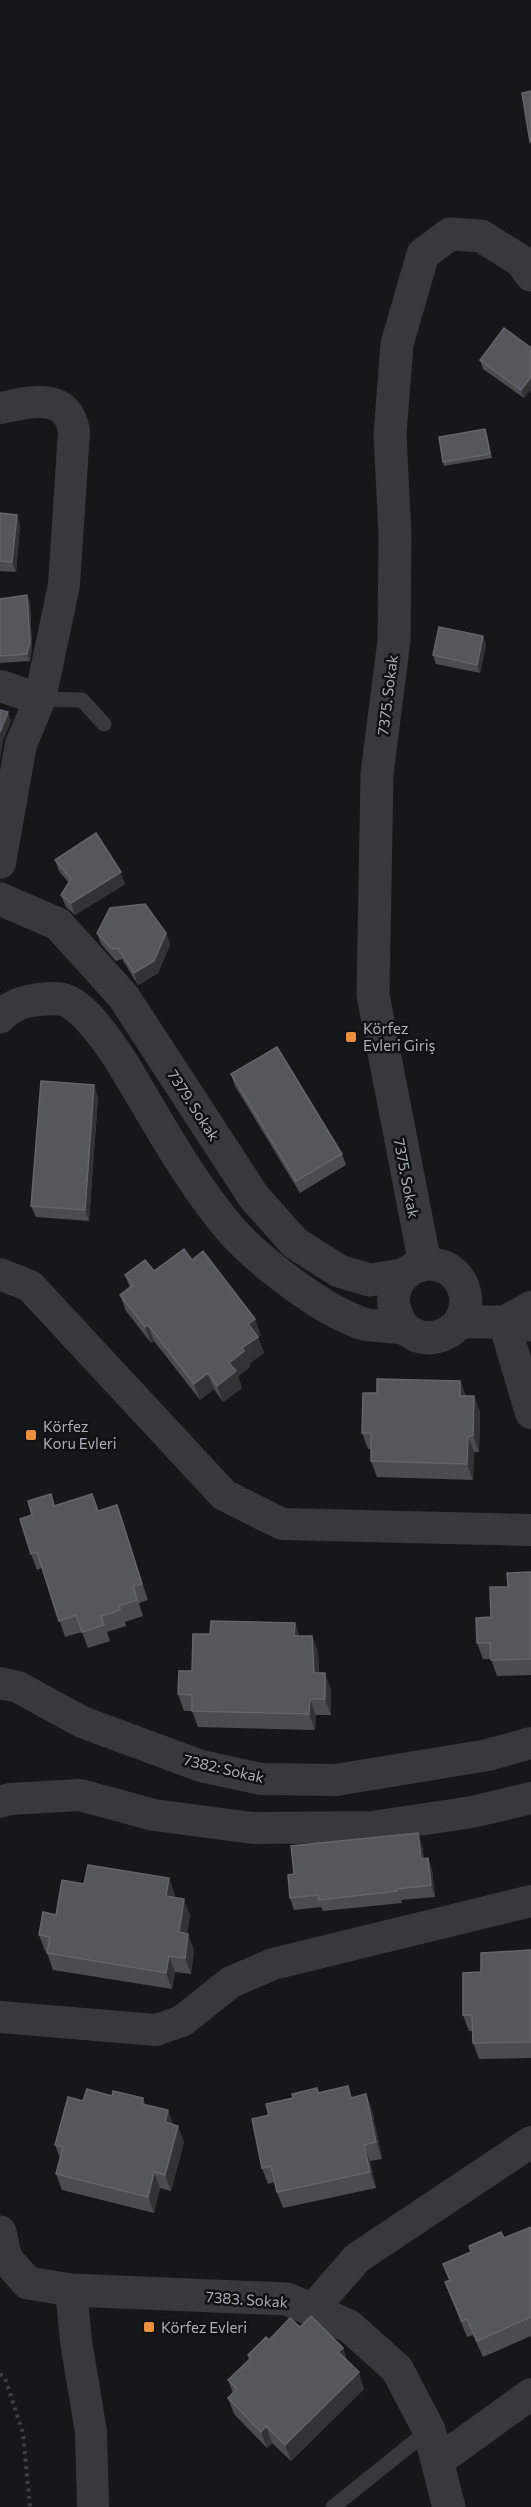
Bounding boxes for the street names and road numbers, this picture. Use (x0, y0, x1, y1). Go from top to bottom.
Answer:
street label: 7375. Sokak (373, 654, 401, 736)
street label: 7379. Sokak (164, 1066, 224, 1144)
street label: 7375. Sokak (390, 1137, 424, 1219)
street label: 7382: Sokak (182, 1750, 266, 1786)
street label: 7383. Sokak (205, 2287, 289, 2311)

